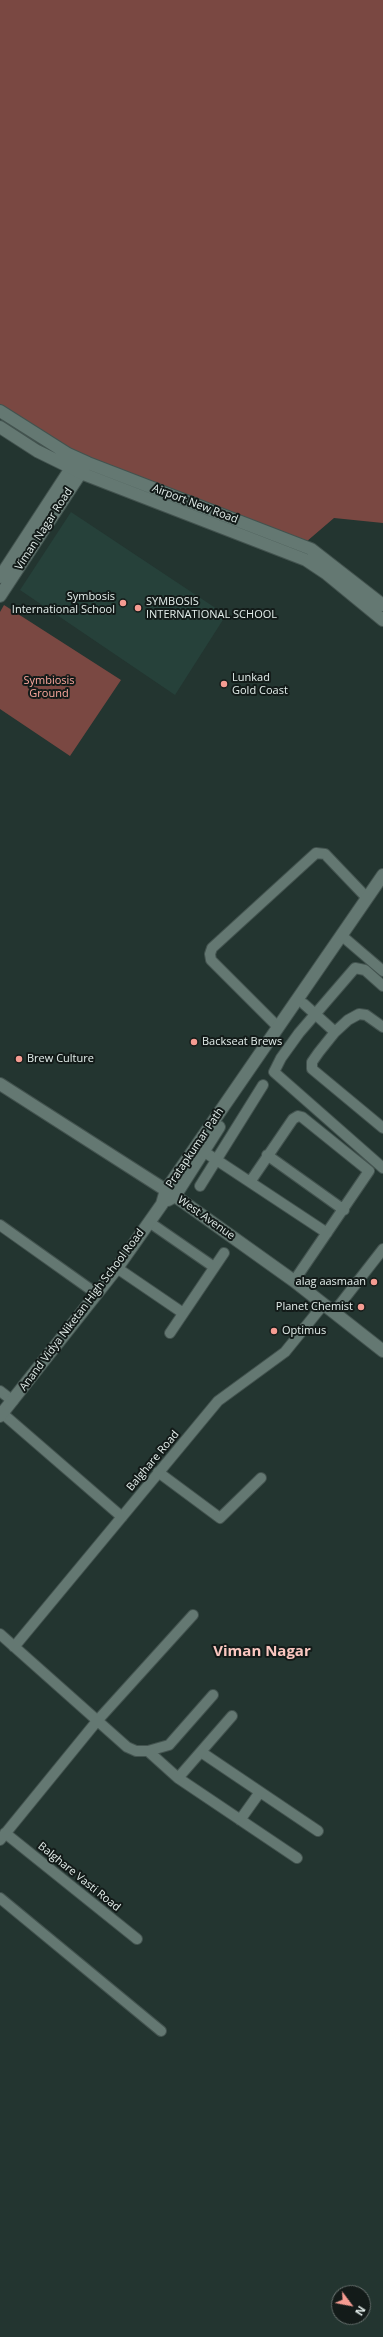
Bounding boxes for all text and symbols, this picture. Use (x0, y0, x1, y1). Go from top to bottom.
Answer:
street label: Airport New Road (150, 482, 240, 526)
street label: Viman Nagar Road (13, 485, 75, 573)
place label: Symbosis International School (12, 590, 115, 616)
place label: SYMBOSIS INTERNATIONAL SCHOOL (146, 595, 277, 621)
marker: Symbosis International School (118, 598, 128, 608)
marker: SYMBOSIS INTERNATIONAL SCHOOL (133, 603, 143, 613)
place label: Lunkad Gold Coast (232, 671, 288, 697)
park label: Symbiosis Ground (23, 674, 75, 700)
marker: Lunkad Gold Coast (219, 679, 229, 689)
place label: Backseat Brews (202, 1035, 282, 1049)
marker: Backseat Brews (189, 1037, 199, 1047)
place label: Brew Culture (27, 1052, 94, 1066)
marker: Brew Culture (14, 1054, 24, 1064)
street label: Pratapkumar Path (163, 1106, 227, 1190)
street label: West Avenue (175, 1193, 237, 1243)
street label: Anand Vidya Niketan High School Road (17, 1227, 147, 1393)
place label: alag aasmaan (296, 1275, 366, 1289)
marker: alag aasmaan (369, 1277, 379, 1287)
place label: Planet Chemist (276, 1300, 353, 1314)
marker: Planet Chemist (356, 1302, 366, 1312)
place label: Optimus (282, 1324, 326, 1338)
marker: Optimus (269, 1326, 279, 1336)
street label: Balghare Road (124, 1428, 182, 1494)
district label: Viman Nagar (213, 1643, 311, 1661)
street label: Balghare Vasti Road (35, 1840, 123, 1914)
north arrow (331, 2285, 371, 2325)
text: N (352, 2303, 369, 2319)

